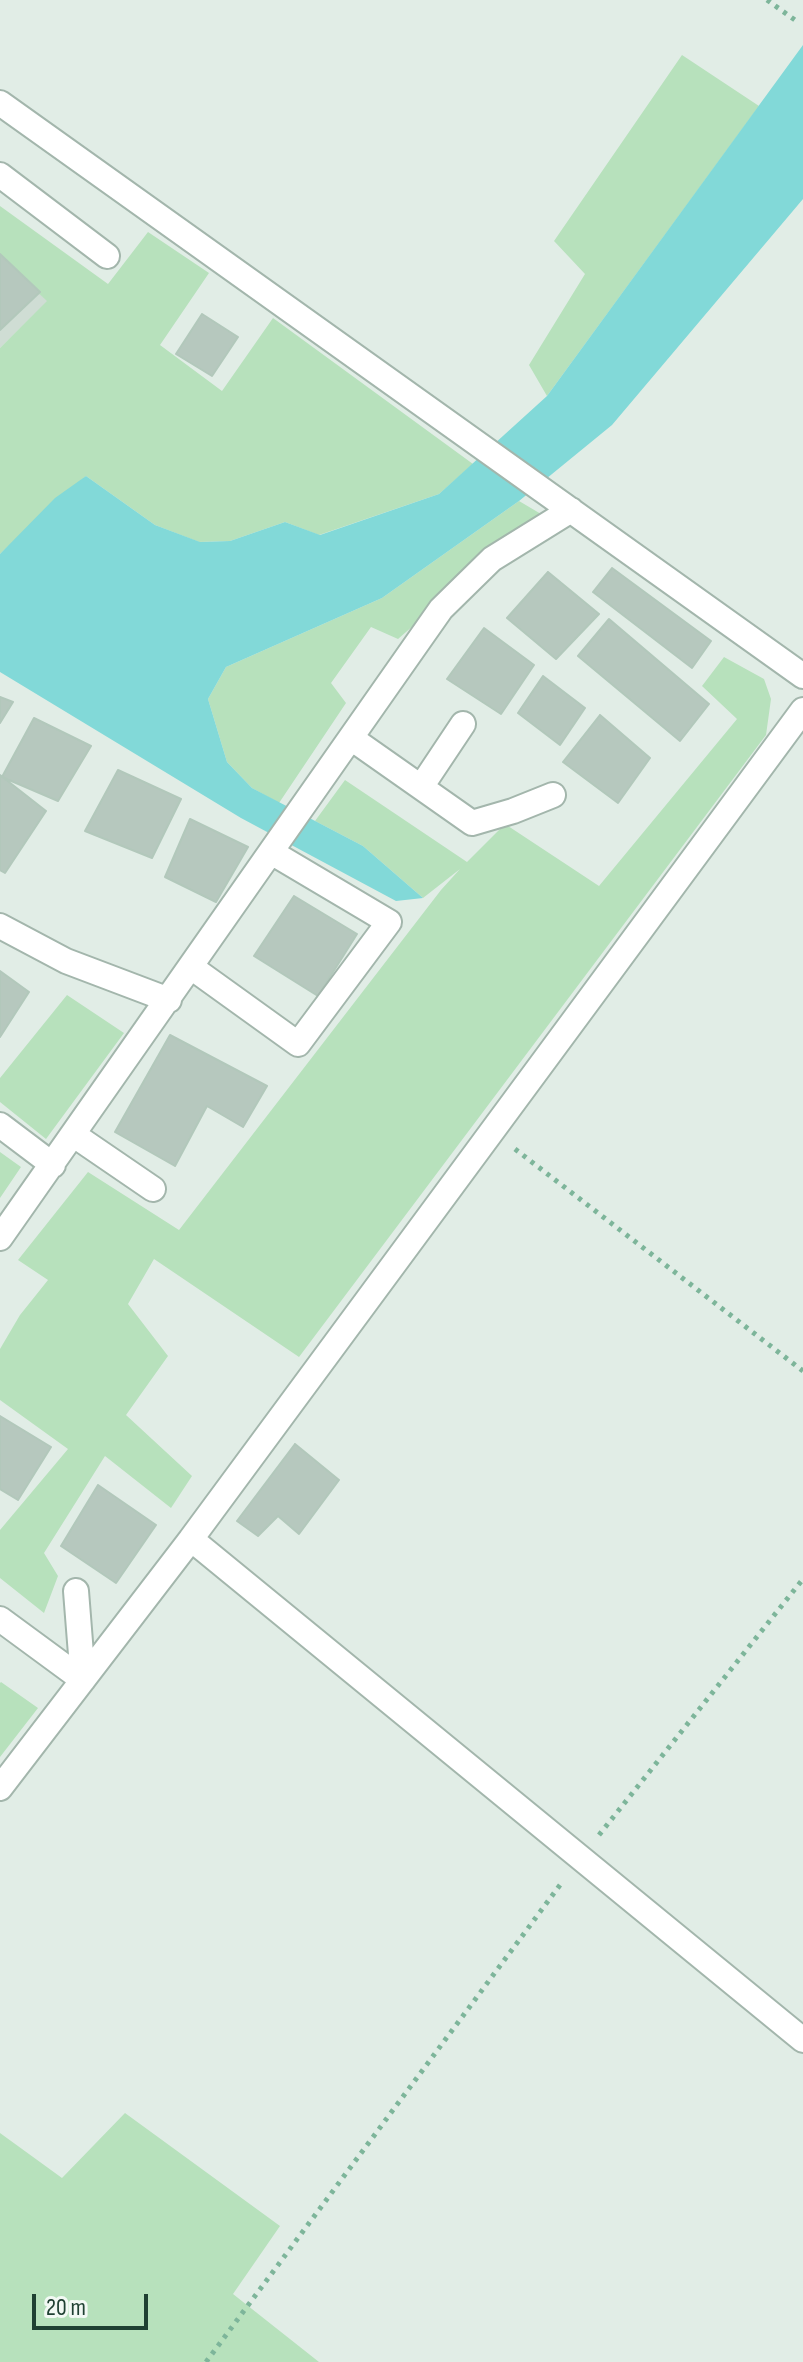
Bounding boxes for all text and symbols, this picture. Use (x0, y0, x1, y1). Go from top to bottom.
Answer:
scale bar (36, 2278, 152, 2328)
text: 20 m (46, 2293, 86, 2322)

